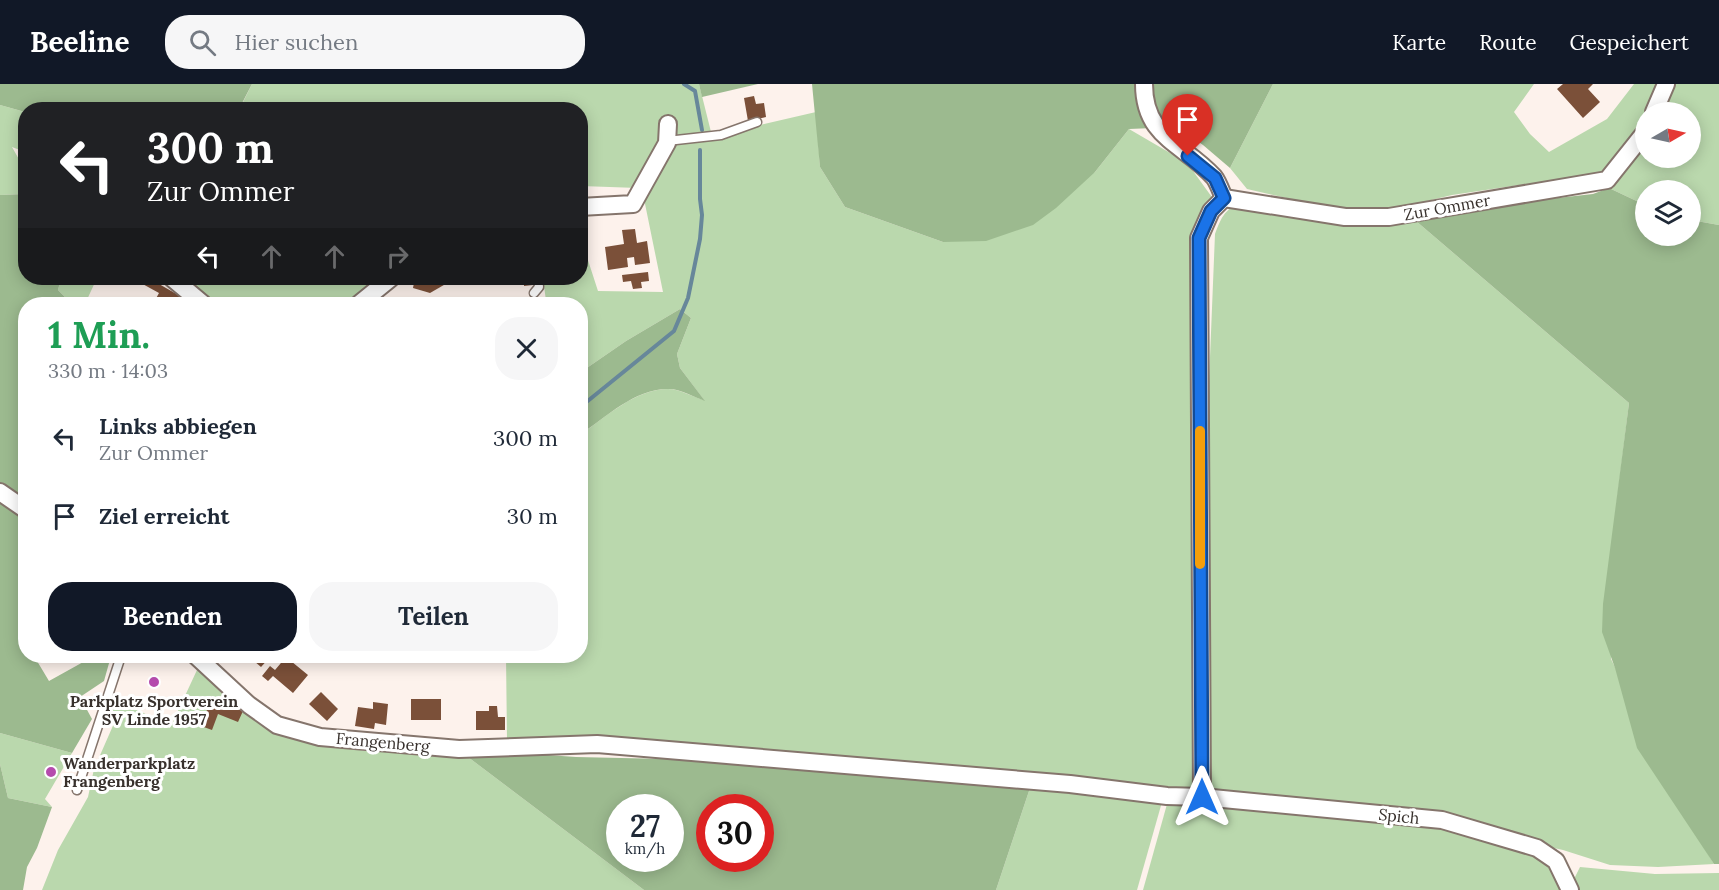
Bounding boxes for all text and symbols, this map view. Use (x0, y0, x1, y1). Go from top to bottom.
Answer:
search box (165, 15, 585, 69)
text: Beeline (30, 24, 129, 60)
icon: search (186, 26, 219, 59)
text: Hier suchen (234, 28, 358, 56)
text: Karte (1392, 29, 1446, 56)
text: Route (1479, 29, 1537, 56)
text: Gespeichert (1570, 29, 1689, 56)
pin (1162, 94, 1213, 156)
north arrow (1635, 102, 1701, 168)
map controls (1635, 102, 1701, 246)
icon: arrive (1171, 103, 1204, 136)
text: 300 m (147, 121, 274, 175)
icon: left (48, 126, 126, 204)
text: Zur Ommer (147, 174, 294, 208)
button: layers (1635, 180, 1701, 246)
street label: Zur Ommer (1402, 190, 1492, 224)
icon: left (192, 240, 225, 273)
icon: ahead (255, 240, 288, 273)
icon: ahead (318, 240, 351, 273)
icon: right (381, 240, 414, 273)
text: 1 Min. (48, 312, 150, 358)
button: close (495, 317, 558, 380)
text: 330 m · 14:03 (48, 358, 168, 383)
text: Links abbiegen (99, 412, 257, 440)
icon: left (48, 422, 81, 455)
text: 300 m (493, 424, 558, 452)
text: Zur Ommer (99, 440, 208, 465)
icon: arrive (48, 500, 81, 533)
text: Ziel erreicht (99, 502, 230, 530)
text: 30 m (507, 502, 558, 530)
button: Beenden (48, 582, 297, 651)
button: Teilen (309, 582, 558, 651)
marker: Parkplatz Sportverein SV Linde 1957 (147, 675, 161, 689)
place label: Parkplatz Sportverein SV Linde 1957 (70, 691, 238, 729)
street label: Frangenberg (335, 728, 432, 756)
place label: Wanderparkplatz Frangenberg (63, 753, 195, 791)
marker: Wanderparkplatz Frangenberg (44, 765, 58, 779)
position arrow (1170, 765, 1234, 829)
speed limit sign: 30 (696, 794, 774, 872)
street label: Spich (1378, 804, 1421, 828)
text: 27 (630, 807, 660, 845)
text: km/h (625, 839, 665, 858)

